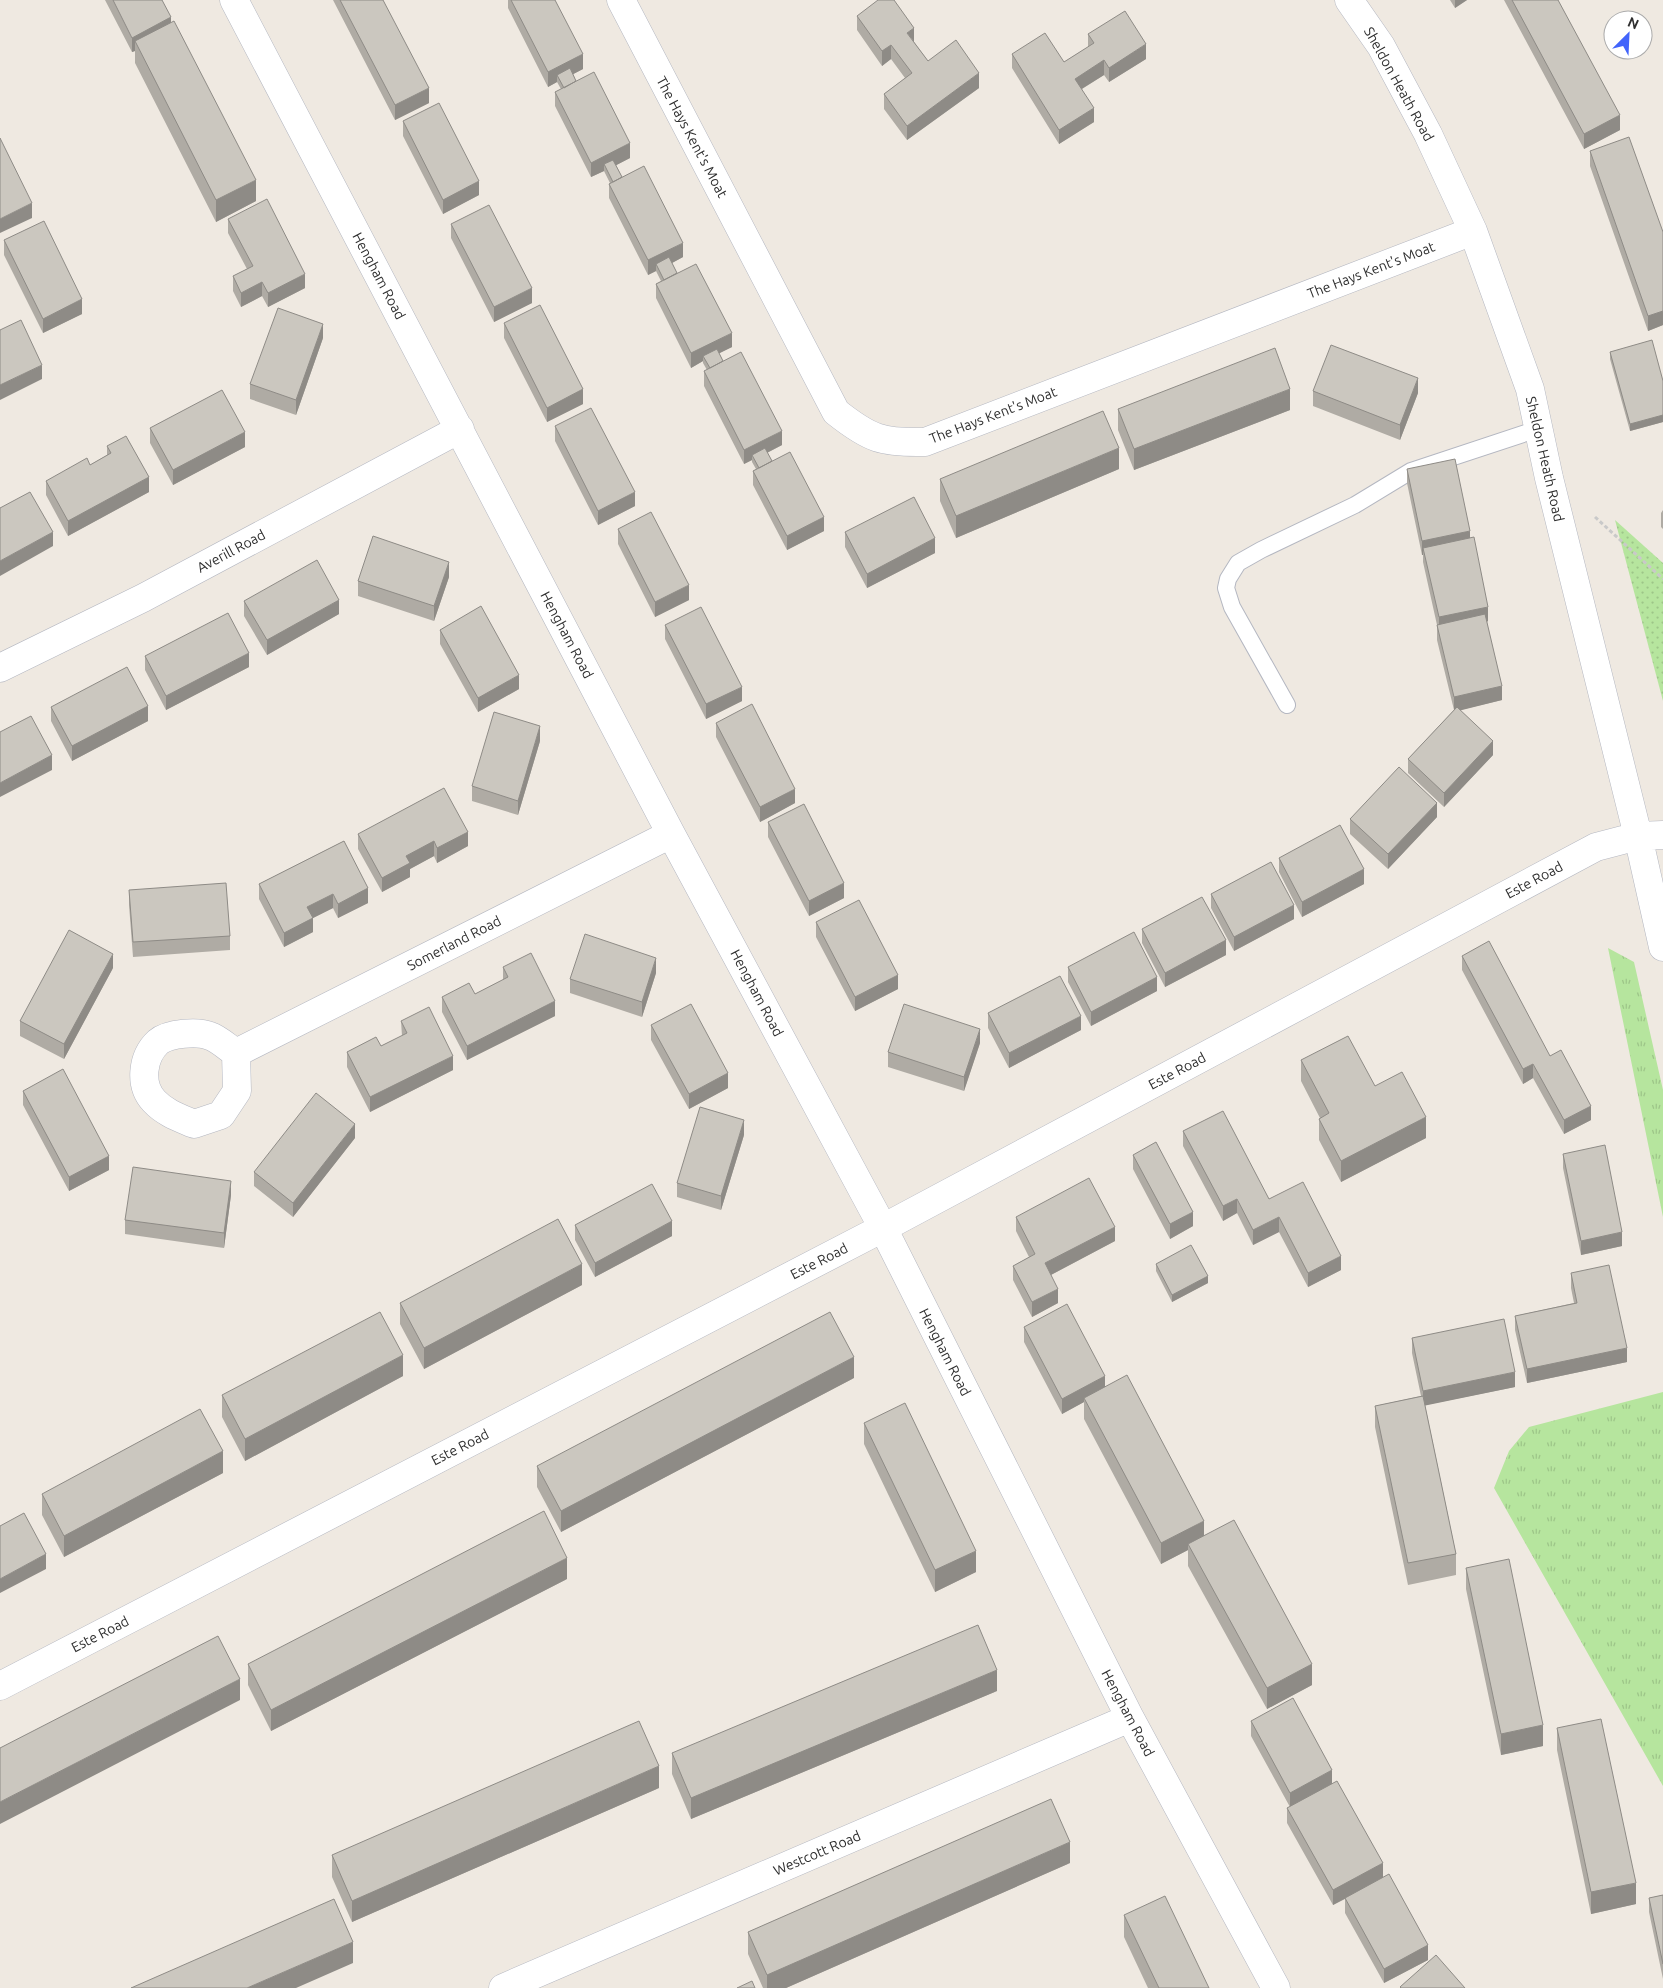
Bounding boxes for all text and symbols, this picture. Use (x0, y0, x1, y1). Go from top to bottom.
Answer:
north arrow (1603, 10, 1653, 60)
text: N (1625, 14, 1641, 33)
street label: Sheldon Heath Road (1361, 24, 1437, 144)
street label: The Hays Kent's Moat (653, 74, 731, 201)
street label: Hengham Road (349, 230, 409, 322)
street label: The Hays Kent's Moat (1305, 238, 1437, 302)
street label: The Hays Kent's Moat (927, 383, 1059, 447)
street label: Sheldon Heath Road (1523, 395, 1567, 523)
street label: Averill Road (194, 526, 268, 576)
street label: Hengham Road (537, 589, 597, 681)
street label: Este Road (1503, 858, 1565, 902)
street label: Somerland Road (404, 912, 504, 974)
street label: Hengham Road (727, 947, 787, 1039)
street label: Este Road (1146, 1049, 1208, 1093)
street label: Este Road (787, 1240, 851, 1282)
street label: Hengham Road (916, 1305, 974, 1399)
street label: Este Road (428, 1426, 492, 1468)
street label: Este Road (68, 1613, 132, 1655)
street label: Hengham Road (1098, 1667, 1158, 1759)
street label: Westcott Road (771, 1827, 863, 1879)

